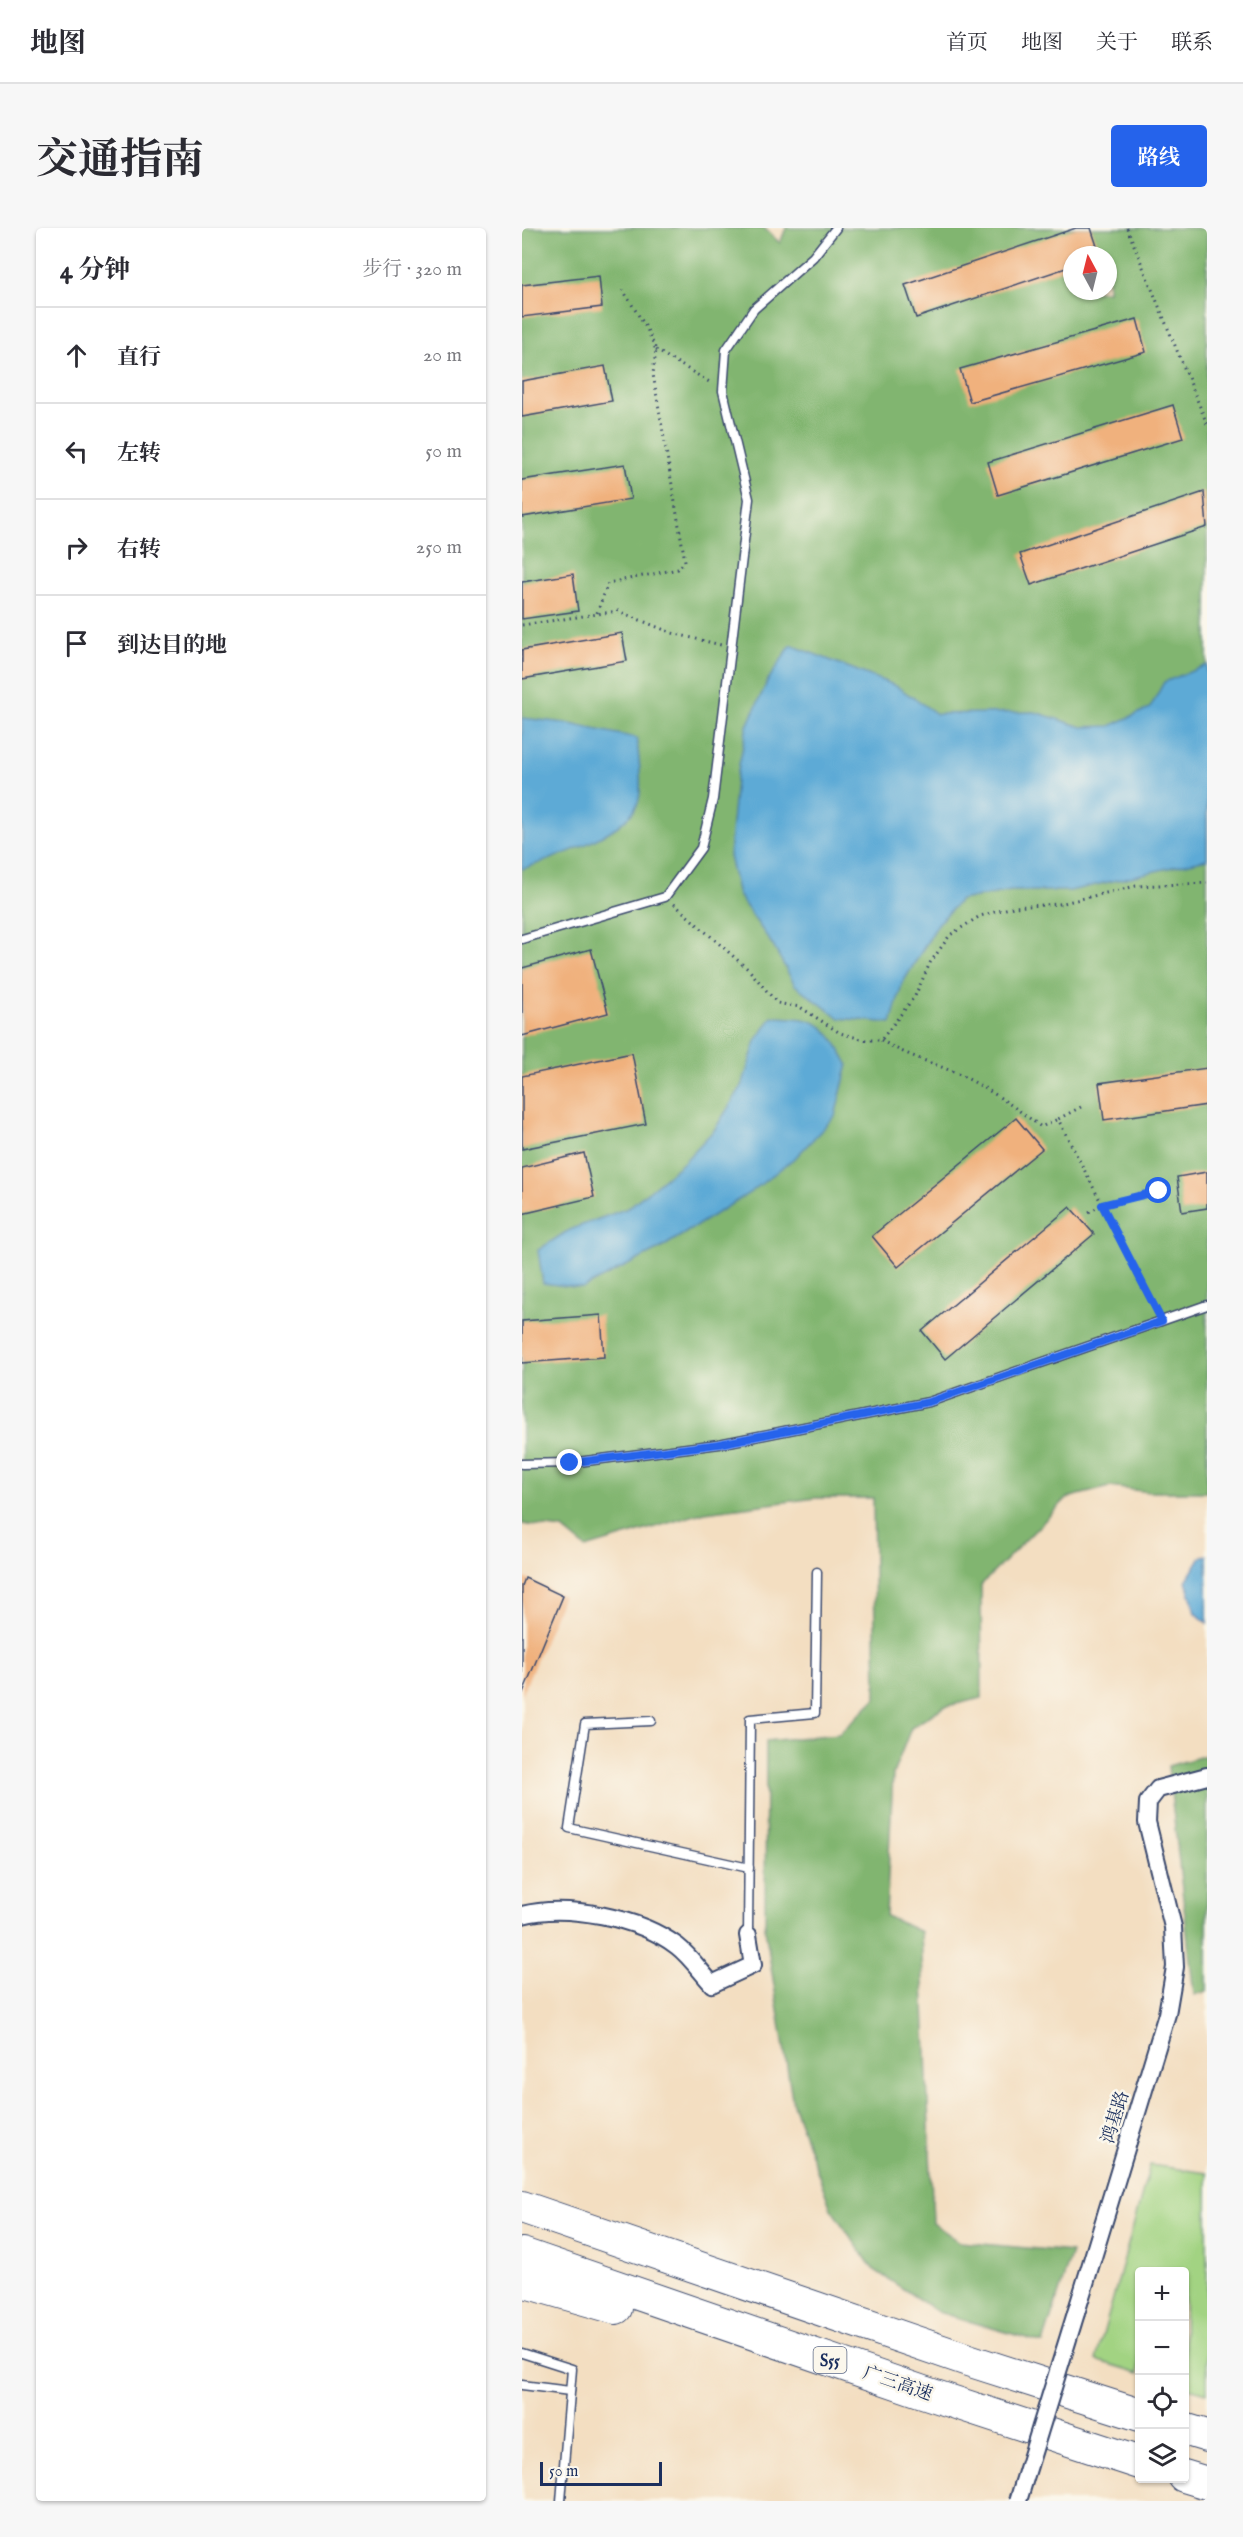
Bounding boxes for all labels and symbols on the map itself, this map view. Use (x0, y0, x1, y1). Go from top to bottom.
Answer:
north arrow (1063, 246, 1117, 300)
route start (1145, 1177, 1171, 1203)
route end (556, 1449, 582, 1475)
street label: 鸿基路 (1098, 2088, 1135, 2147)
road number: S55 (814, 2347, 846, 2373)
street label: 广三高速 (860, 2362, 935, 2407)
scale bar (540, 2459, 662, 2486)

